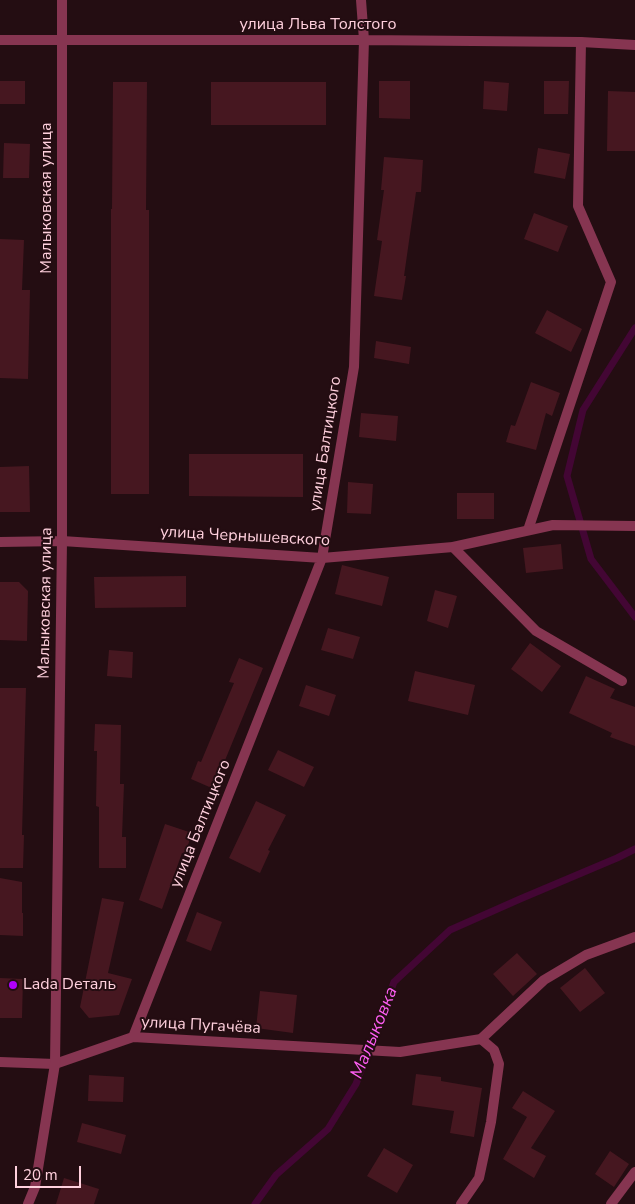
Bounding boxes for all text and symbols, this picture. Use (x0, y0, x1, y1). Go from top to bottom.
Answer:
street label: улица Льва Толстого (240, 15, 396, 35)
street label: Малыковская улица (37, 122, 57, 274)
street label: улица Балтицкого (306, 375, 346, 513)
street label: улица Чернышевского (160, 523, 330, 551)
street label: Малыковская улица (35, 527, 57, 679)
street label: улица Балтицкого (167, 757, 235, 891)
place label: Lada Dеталь (23, 975, 116, 995)
marker: Lada Dеталь (7, 979, 19, 991)
water label: Малыковка (347, 984, 403, 1082)
street label: улица Пугачёва (141, 1013, 261, 1039)
scale bar (18, 1156, 84, 1188)
text: 20 m (23, 1165, 58, 1185)

